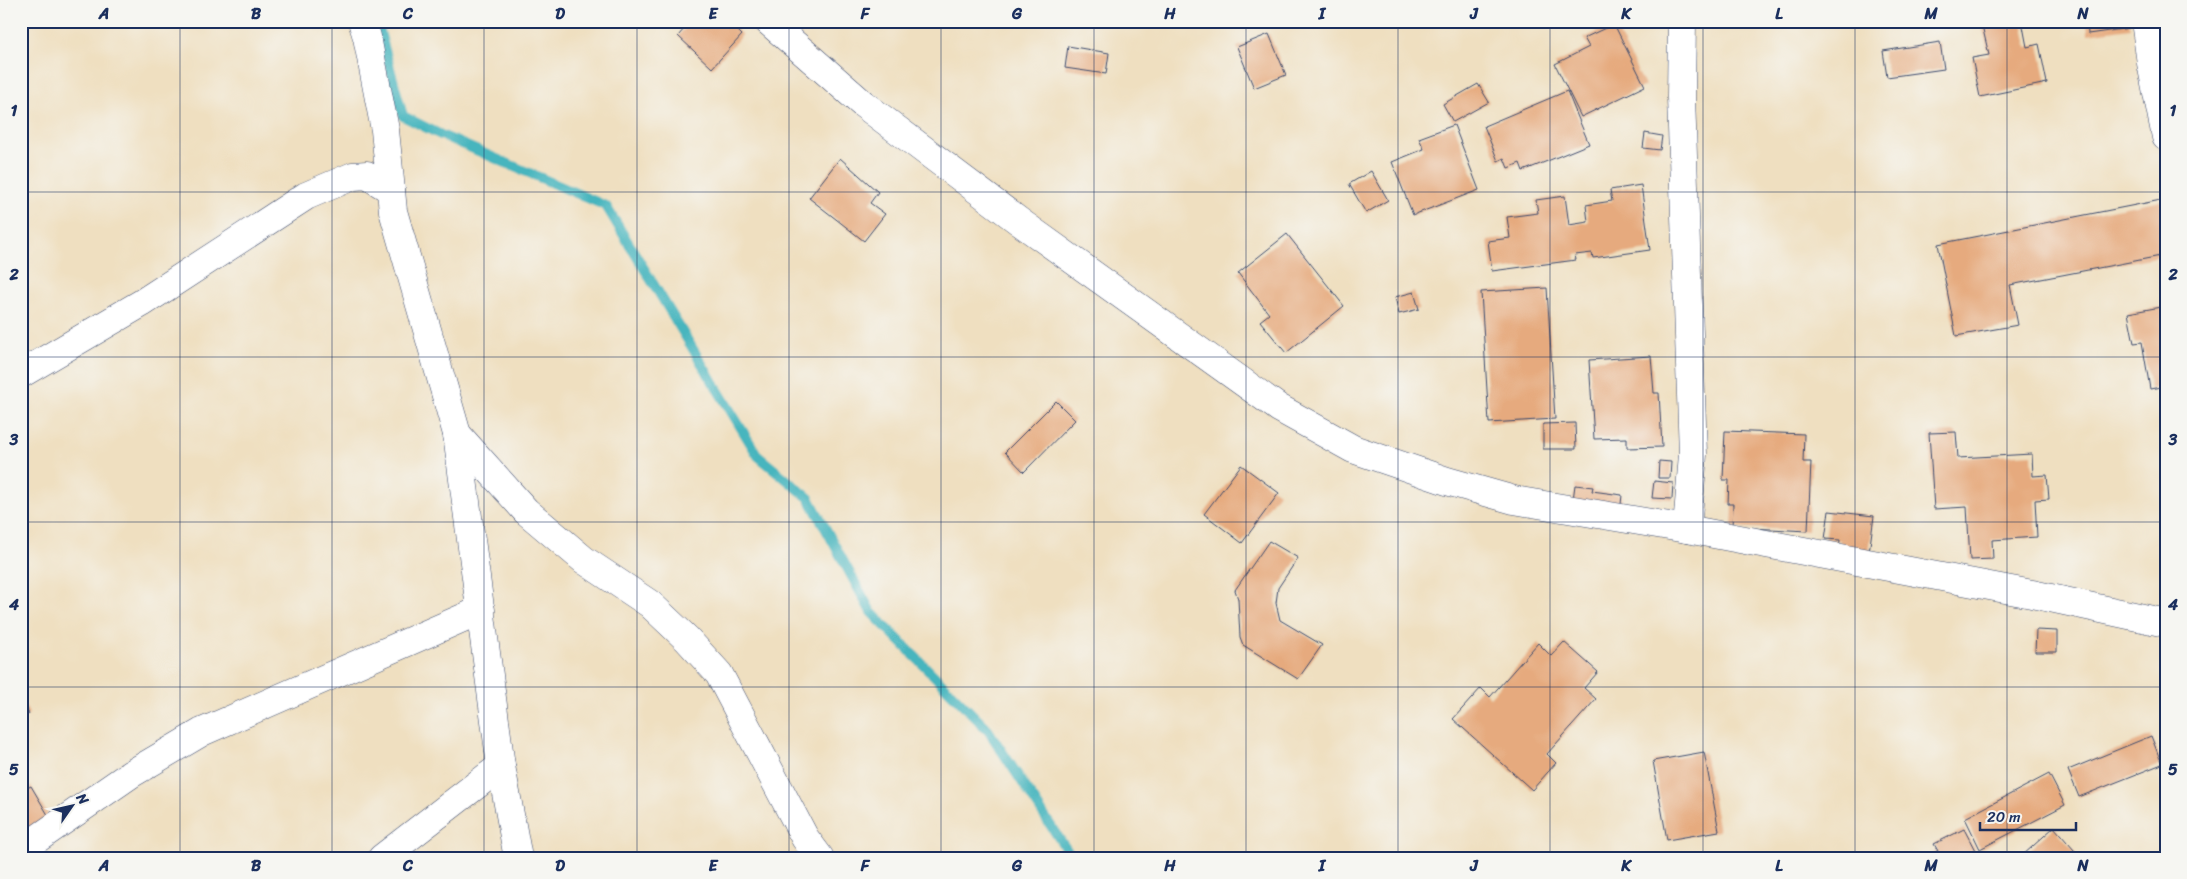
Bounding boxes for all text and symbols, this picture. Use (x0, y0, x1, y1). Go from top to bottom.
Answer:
text: A (98, 0, 109, 28)
text: B (251, 0, 262, 28)
text: C (402, 0, 414, 28)
text: D (555, 0, 565, 28)
text: E (709, 0, 719, 28)
text: F (860, 0, 871, 28)
text: G (1011, 0, 1023, 28)
text: H (1163, 0, 1176, 28)
text: I (1318, 0, 1327, 28)
text: J (1469, 0, 1479, 28)
text: K (1620, 0, 1632, 28)
text: L (1775, 0, 1783, 28)
text: M (1923, 0, 1938, 28)
text: N (2076, 0, 2089, 28)
text: 1 (11, 96, 18, 125)
text: 1 (2170, 96, 2177, 125)
text: 2 (8, 260, 19, 289)
text: 2 (2167, 260, 2178, 289)
text: 3 (9, 425, 19, 454)
text: 3 (2168, 425, 2178, 454)
text: 4 (8, 590, 19, 619)
text: 4 (2167, 590, 2178, 619)
text: 5 (9, 755, 19, 784)
text: 5 (2168, 755, 2178, 784)
north arrow (48, 782, 98, 832)
text: N (69, 787, 96, 810)
scale bar (1980, 799, 2076, 831)
text: 20 m (1987, 804, 2021, 830)
text: A (98, 851, 109, 879)
text: B (251, 851, 262, 879)
text: C (402, 851, 414, 879)
text: D (555, 851, 565, 879)
text: E (709, 851, 719, 879)
text: F (860, 851, 871, 879)
text: G (1011, 851, 1023, 879)
text: H (1163, 851, 1176, 879)
text: I (1318, 851, 1327, 879)
text: J (1469, 851, 1479, 879)
text: K (1620, 851, 1632, 879)
text: L (1775, 851, 1783, 879)
text: M (1923, 851, 1938, 879)
text: N (2076, 851, 2089, 879)

